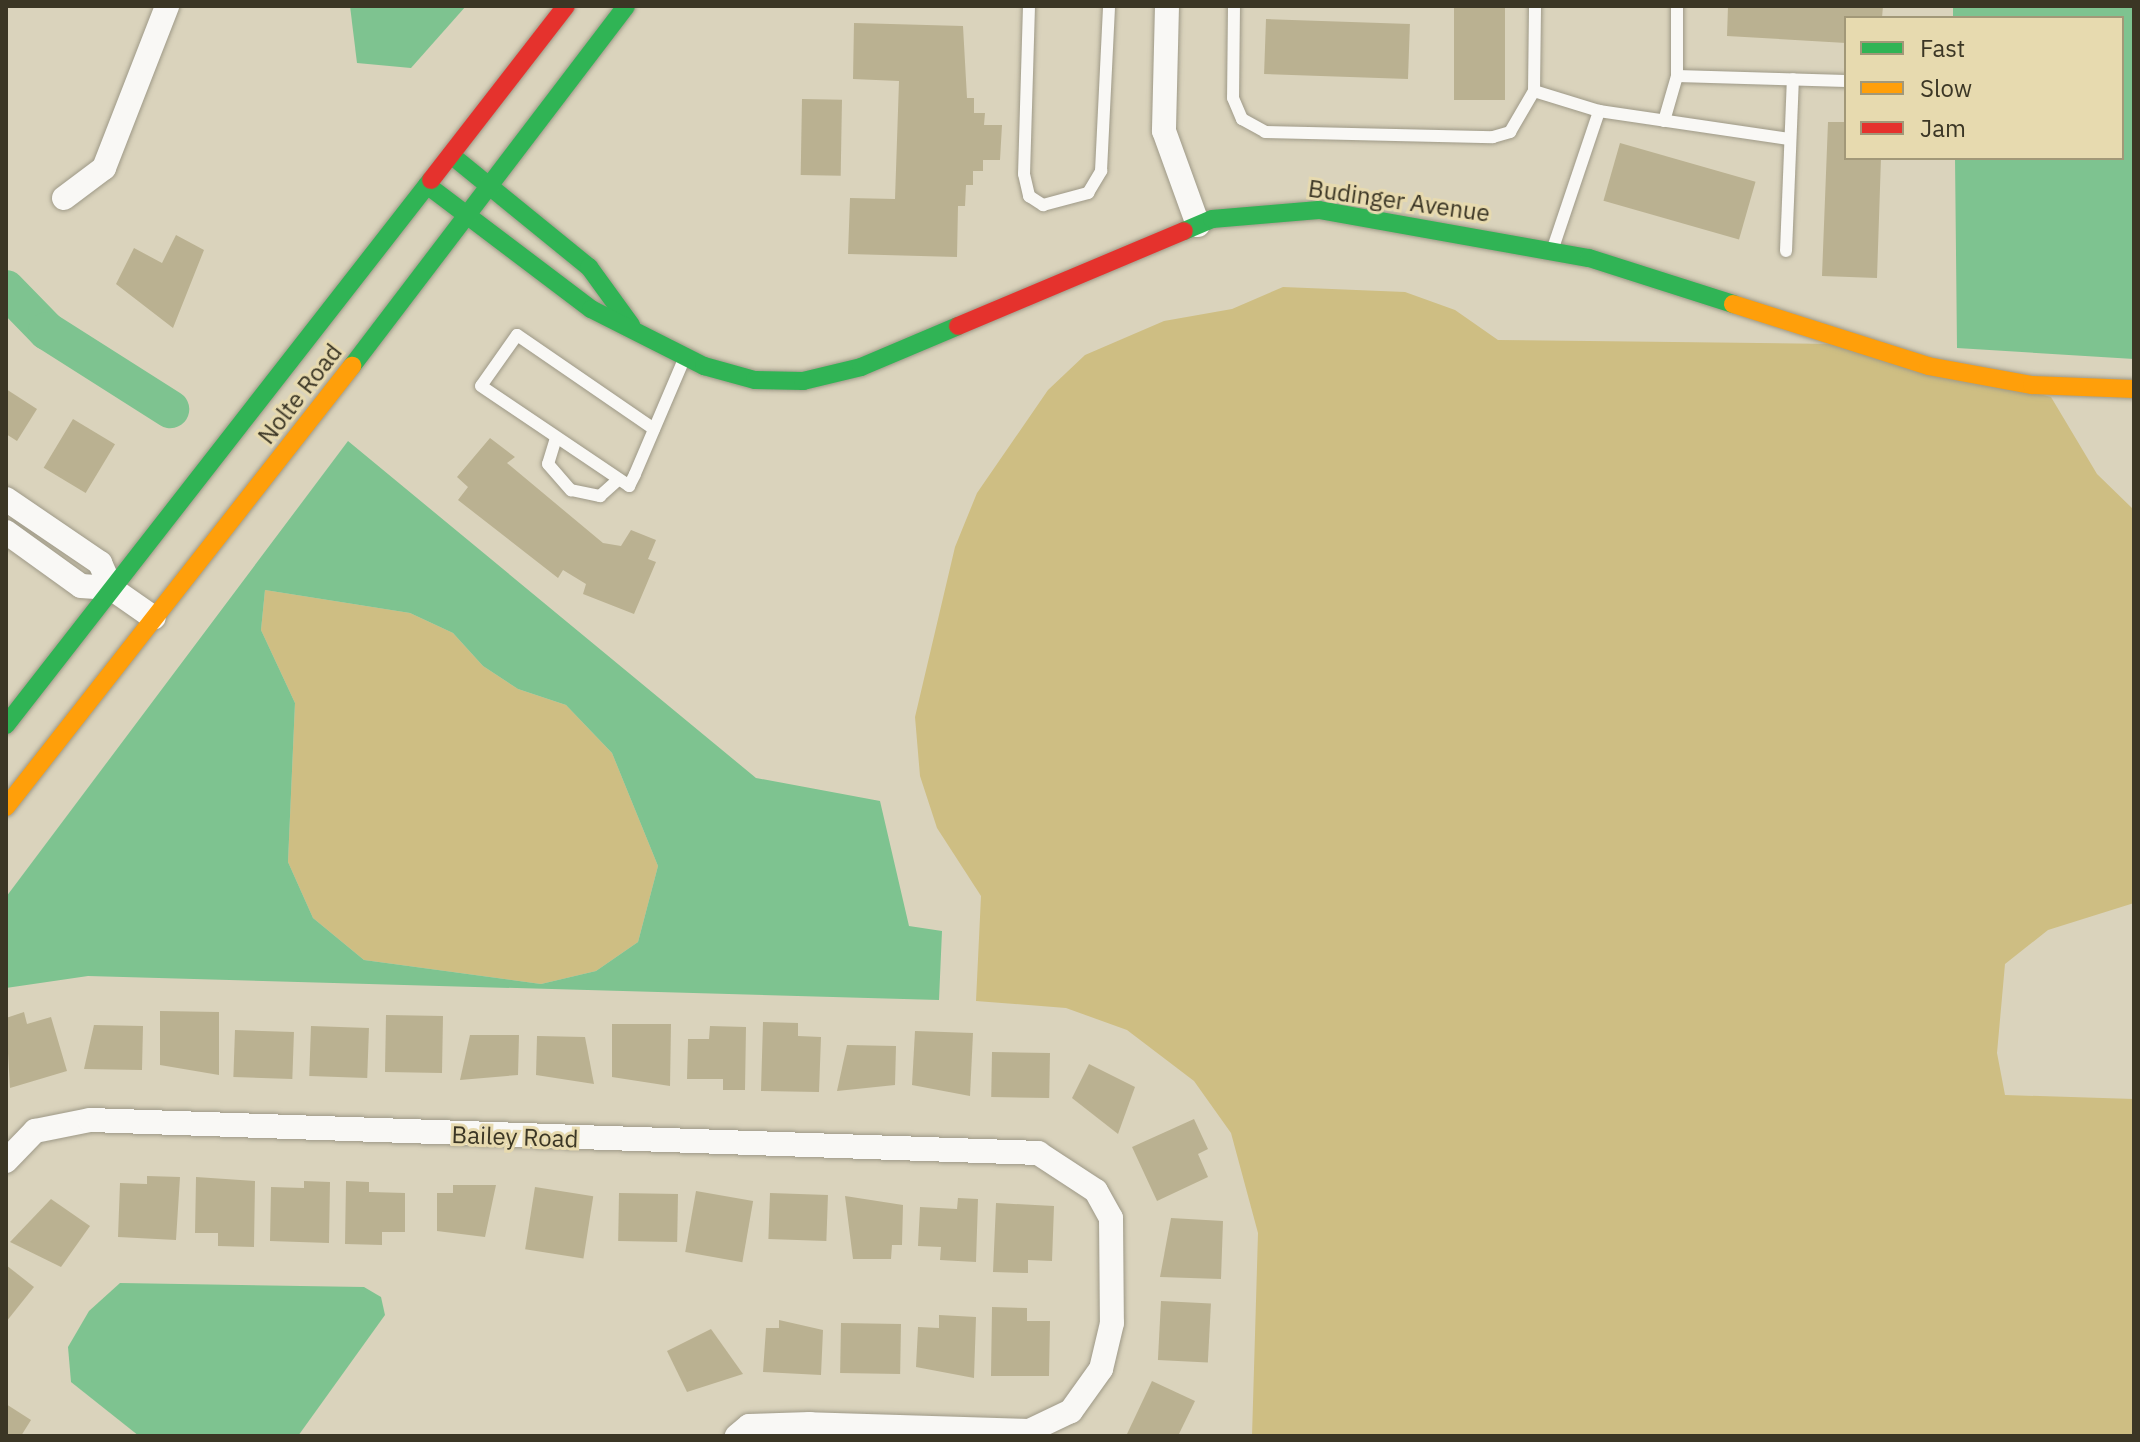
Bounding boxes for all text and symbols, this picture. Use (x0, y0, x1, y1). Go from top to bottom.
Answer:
legend (1844, 16, 2124, 160)
text: Fast (1920, 32, 1965, 64)
text: Slow (1920, 72, 1972, 104)
text: Jam (1920, 112, 1966, 144)
street label: Budinger Avenue (1306, 174, 1492, 228)
street label: Nolte Road (252, 338, 348, 450)
street label: Bailey Road (451, 1120, 579, 1154)

